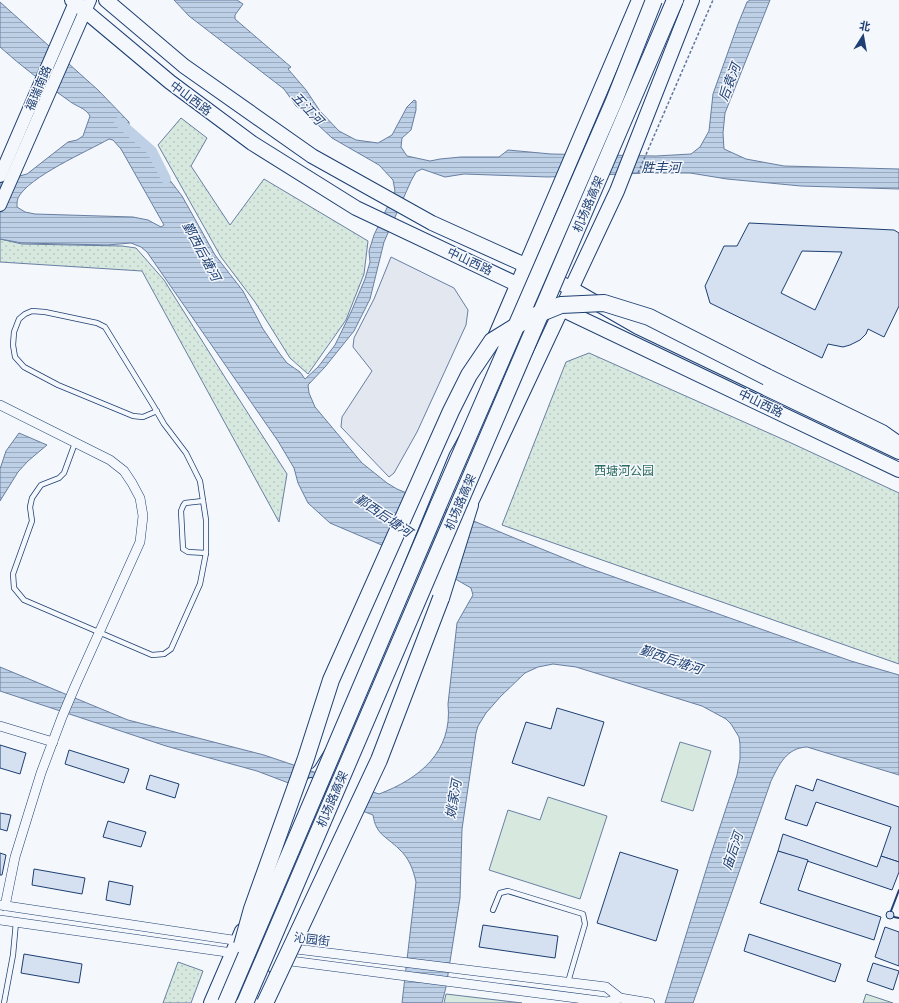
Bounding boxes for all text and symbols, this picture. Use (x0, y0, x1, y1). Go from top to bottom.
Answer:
north arrow (843, 16, 883, 56)
text: 北 (858, 19, 871, 33)
water label: 后袁河 (715, 58, 744, 103)
street label: 福瑞南路 (23, 63, 53, 113)
street label: 中山西路 (168, 78, 214, 118)
water label: 五江河 (290, 89, 328, 129)
water label: 胜丰河 (641, 160, 683, 174)
street label: 机场路高架 (570, 174, 606, 234)
water label: 鄞西后塘河 (181, 219, 225, 286)
street label: 中山西路 (445, 245, 495, 277)
street label: 中山西路 (737, 387, 785, 419)
park label: 西塘河公园 (594, 464, 654, 477)
street label: 机场路高架 (442, 472, 478, 532)
water label: 鄞西后塘河 (353, 491, 417, 541)
water label: 鄞西后塘河 (638, 642, 707, 677)
street label: 机场路高架 (314, 769, 350, 829)
water label: 姚家河 (443, 776, 464, 819)
water label: 庙后河 (719, 827, 746, 872)
street label: 沁园街 (293, 930, 331, 948)

